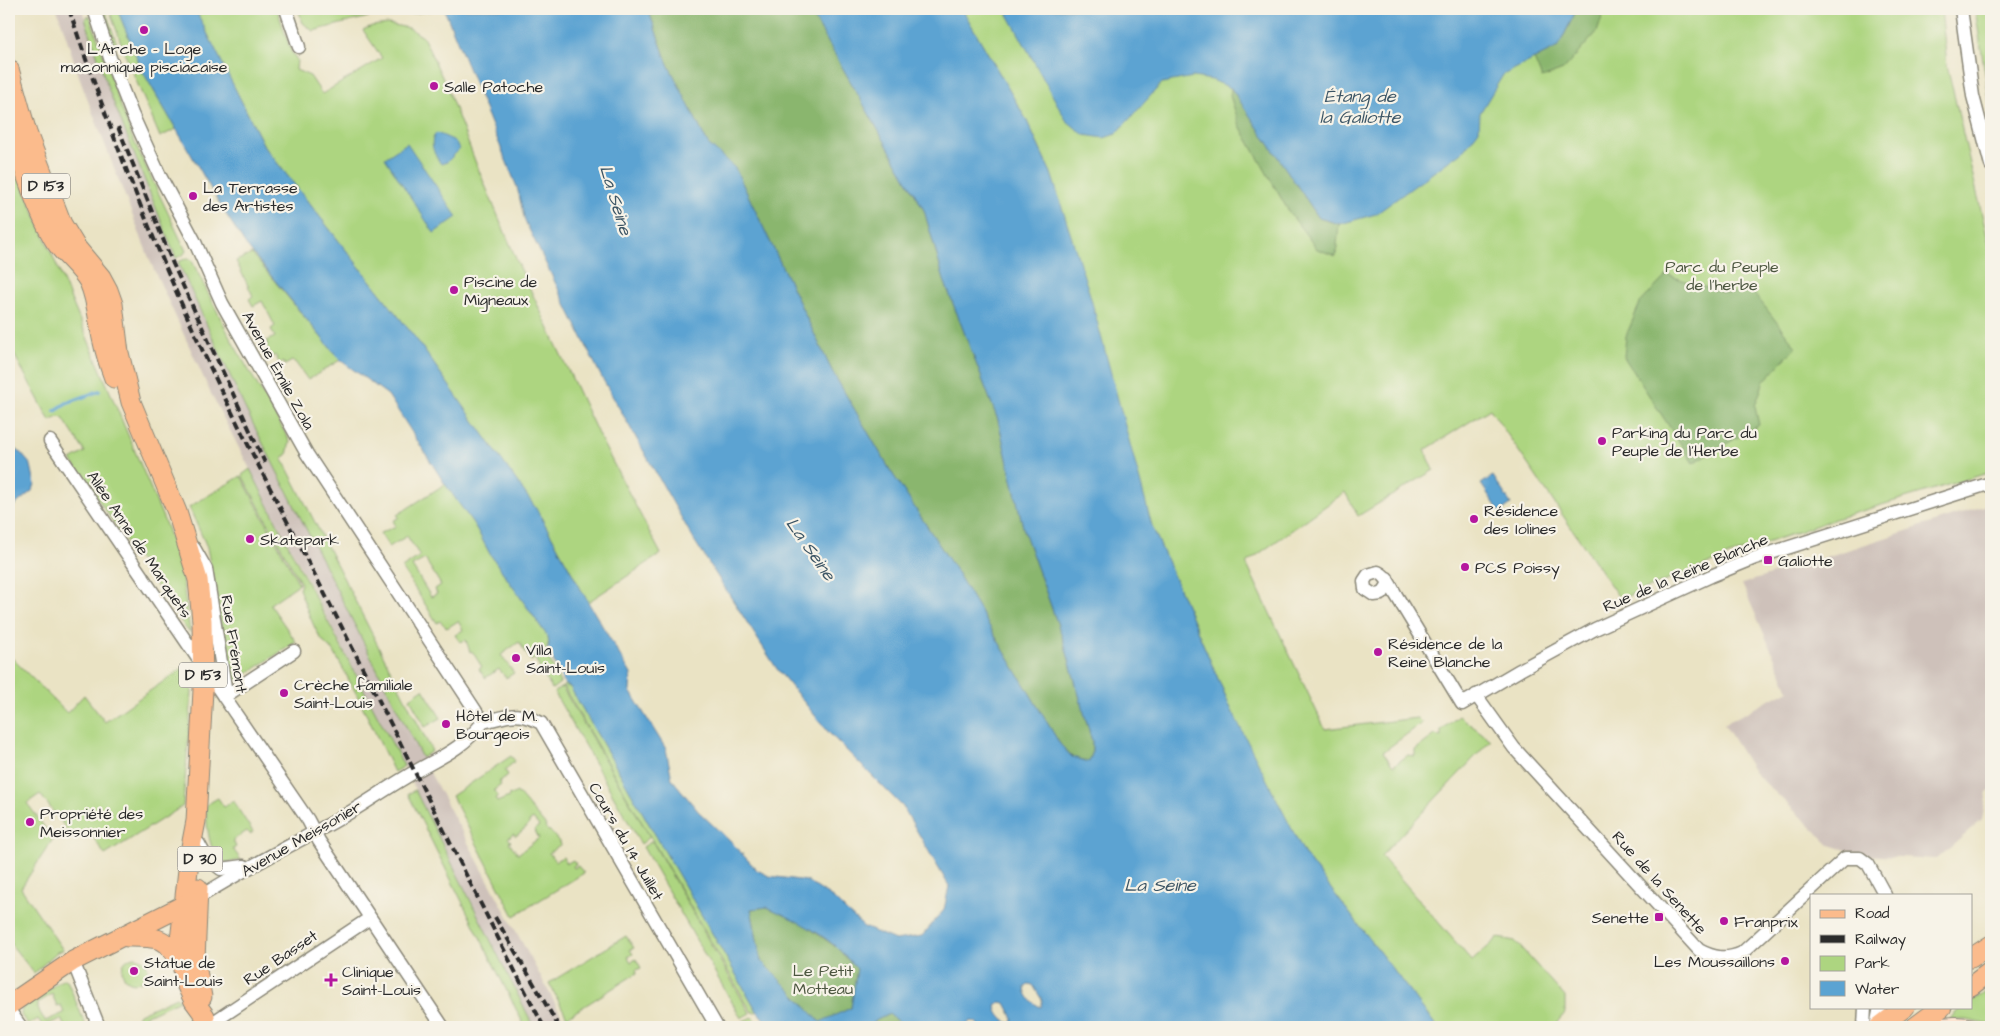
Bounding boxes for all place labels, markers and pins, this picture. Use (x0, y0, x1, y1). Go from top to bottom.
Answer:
marker: L'Arche - Loge maconnique pisciacaise (138, 24, 150, 36)
place label: L'Arche - Loge maconnique pisciacaise (61, 38, 228, 78)
place label: Salle Patoche (444, 76, 543, 98)
marker: Salle Patoche (428, 80, 440, 92)
place label: La Terrasse des Artistes (203, 177, 298, 217)
marker: La Terrasse des Artistes (187, 190, 199, 202)
place label: Piscine de Migneaux (464, 271, 537, 312)
marker: Piscine de Migneaux (448, 284, 460, 296)
place label: Parking du Parc du Peuple de l'Herbe (1612, 422, 1757, 462)
marker: Parking du Parc du Peuple de l'Herbe (1596, 435, 1608, 447)
place label: Résidence des Iolines (1484, 500, 1559, 540)
marker: Résidence des Iolines (1468, 513, 1480, 525)
place label: Skatepark (260, 529, 339, 551)
marker: Skatepark (244, 533, 256, 545)
place label: Galiotte (1778, 550, 1833, 572)
marker: Galiotte (1762, 554, 1774, 566)
place label: PCS Poissy (1475, 557, 1560, 580)
marker: PCS Poissy (1459, 561, 1471, 573)
place label: Résidence de la Reine Blanche (1388, 633, 1502, 673)
place label: Villa Saint-Louis (526, 639, 605, 679)
marker: Résidence de la Reine Blanche (1372, 646, 1384, 658)
marker: Villa Saint-Louis (510, 652, 522, 664)
place label: Crèche familiale Saint-Louis (294, 674, 413, 714)
marker: Crèche familiale Saint-Louis (278, 687, 290, 699)
place label: Hôtel de M. Bourgeois (456, 705, 537, 746)
marker: Hôtel de M. Bourgeois (440, 718, 452, 730)
place label: Propriété des Meissonnier (40, 803, 143, 843)
marker: Propriété des Meissonnier (24, 816, 36, 828)
place label: Senette (1592, 907, 1649, 927)
marker: Senette (1653, 911, 1665, 923)
place label: Franprix (1734, 911, 1798, 933)
marker: Franprix (1718, 915, 1730, 927)
place label: Les Moussaillons (1654, 951, 1775, 973)
place label: Statue de Saint-Louis (144, 952, 223, 992)
marker: Les Moussaillons (1779, 955, 1791, 967)
place label: Clinique Saint-Louis (342, 961, 421, 1001)
marker: Statue de Saint-Louis (128, 965, 140, 977)
marker: Clinique Saint-Louis (324, 973, 338, 987)

